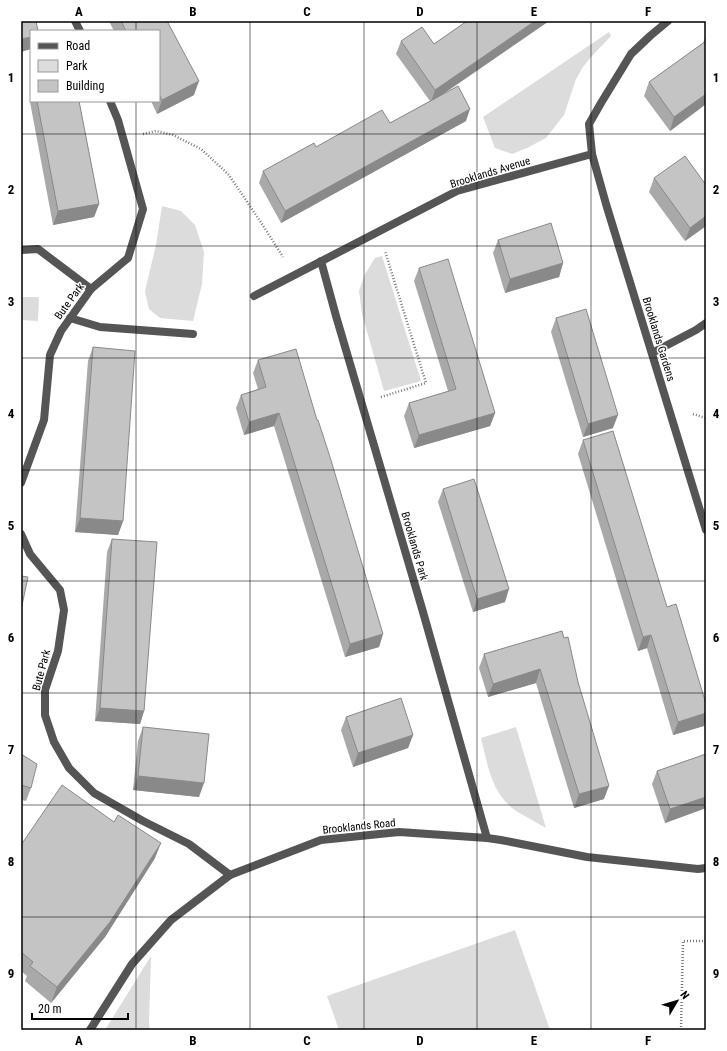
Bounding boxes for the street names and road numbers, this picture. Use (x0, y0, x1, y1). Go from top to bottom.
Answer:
street label: Brooklands Avenue (449, 154, 532, 191)
street label: Bute Park (52, 281, 87, 322)
street label: Brooklands Gardens (640, 295, 678, 383)
street label: Brooklands Park (398, 510, 431, 582)
street label: Bute Park (30, 648, 53, 692)
street label: Brooklands Road (322, 816, 396, 837)

